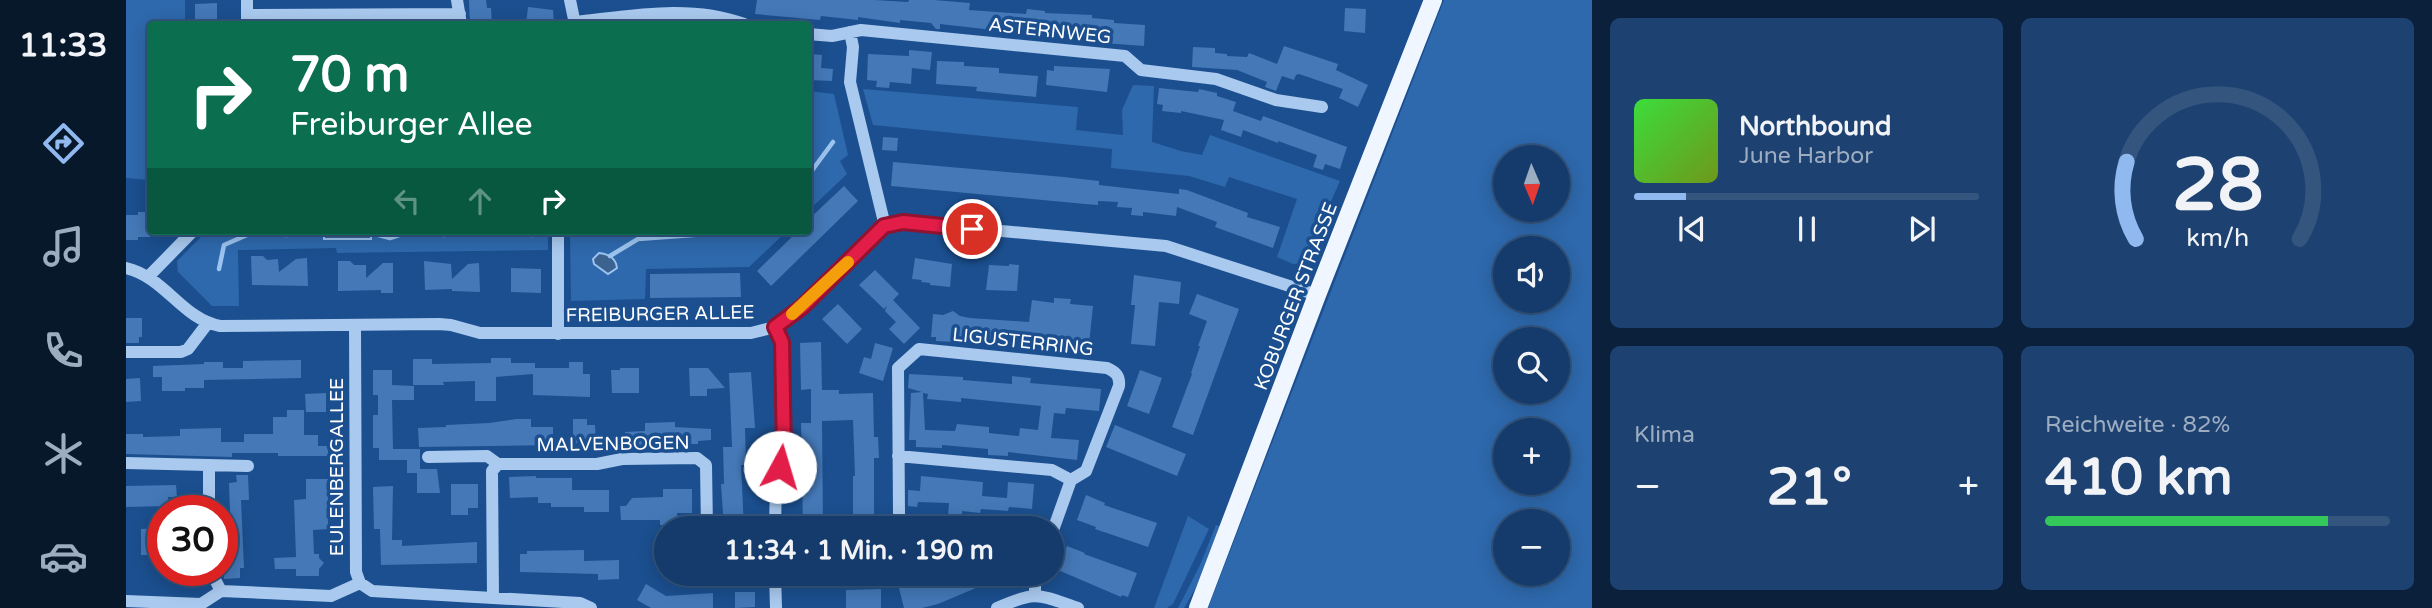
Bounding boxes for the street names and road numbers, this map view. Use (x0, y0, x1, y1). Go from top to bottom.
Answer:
street label: ASTERNWEG (987, 14, 1112, 48)
street label: KOBURGER STRASSE (1250, 199, 1342, 393)
street label: FREIBURGER ALLEE (565, 301, 755, 327)
street label: LIGUSTERRING (951, 324, 1095, 360)
street label: EULENBERGALLEE (326, 378, 348, 556)
street label: MALVENBOGEN (536, 432, 690, 456)

